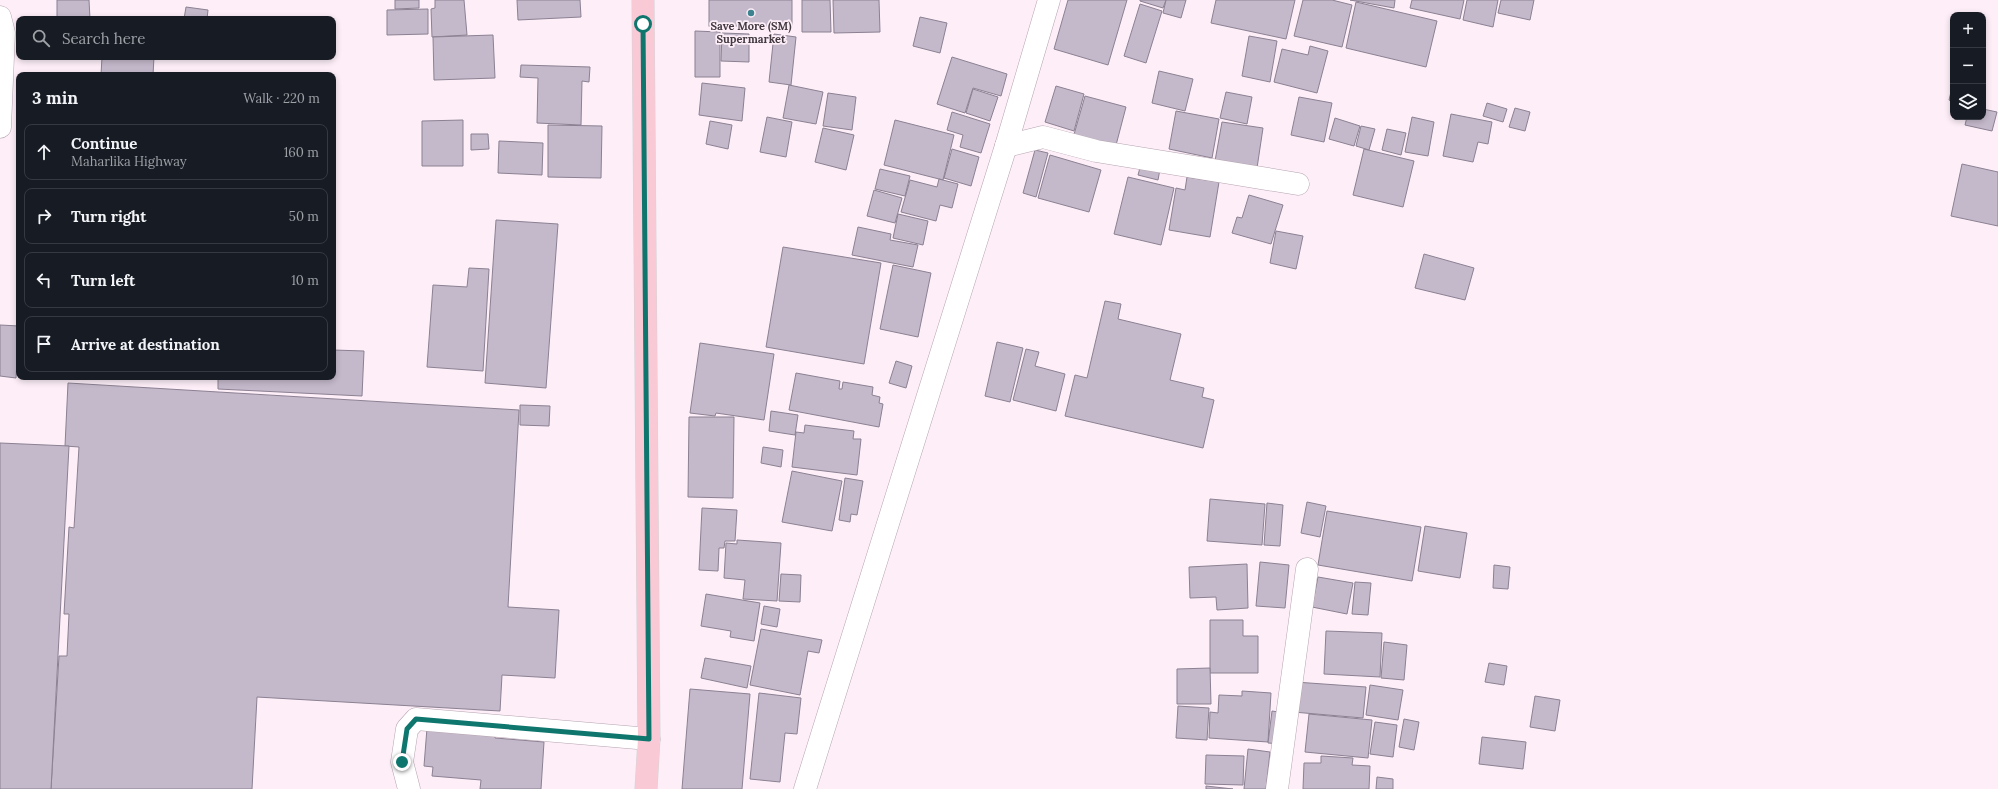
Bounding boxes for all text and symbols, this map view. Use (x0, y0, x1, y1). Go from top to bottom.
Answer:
marker: Save More (SM) Supermarket (746, 8, 756, 18)
map controls (1950, 12, 1986, 120)
button: + (1950, 12, 1986, 48)
route start (634, 15, 652, 33)
search box (16, 16, 336, 60)
place label: Save More (SM) Supermarket (710, 19, 792, 46)
icon: search (30, 27, 52, 49)
text: Search here (62, 29, 145, 48)
button: − (1950, 48, 1986, 84)
button: layers (1950, 84, 1986, 120)
text: 3 min (32, 87, 78, 109)
text: Walk · 220 m (243, 90, 320, 107)
text: Continue (71, 134, 137, 153)
icon: ahead (33, 141, 55, 163)
text: 160 m (284, 144, 319, 161)
text: Maharlika Highway (71, 153, 187, 170)
icon: right (33, 205, 55, 227)
text: Turn right (71, 207, 147, 226)
text: 50 m (289, 208, 319, 225)
icon: left (33, 269, 55, 291)
text: Turn left (71, 271, 135, 290)
text: 10 m (291, 272, 319, 289)
icon: arrive (33, 333, 55, 355)
text: Arrive at destination (71, 335, 220, 354)
route end (393, 753, 411, 771)

